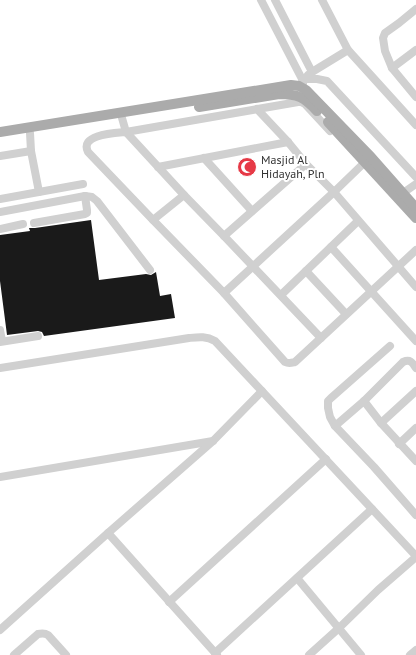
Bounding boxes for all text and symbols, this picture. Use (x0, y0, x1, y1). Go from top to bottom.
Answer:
place label: Masjid Al Hidayah, Pln (261, 152, 325, 181)
mosque icon: Masjid Al Hidayah, Pln (236, 156, 258, 178)

